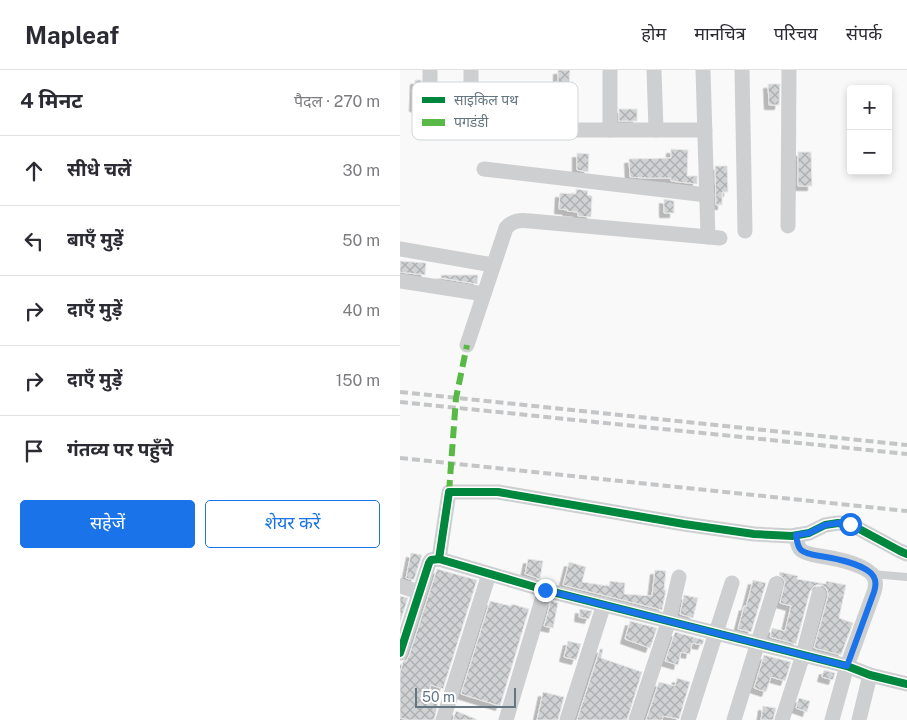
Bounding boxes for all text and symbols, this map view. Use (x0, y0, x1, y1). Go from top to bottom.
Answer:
text: Mapleaf (25, 21, 119, 49)
text: होम (641, 23, 666, 44)
text: मानचित्र (694, 23, 746, 44)
text: परिचय (774, 23, 818, 44)
text: संपर्क (846, 23, 882, 44)
legend (412, 82, 578, 140)
map controls (847, 85, 892, 175)
button: + (847, 85, 892, 130)
text: 4 मिनट (20, 88, 83, 113)
text: पैदल · 270 m (294, 92, 380, 111)
text: साइकिल पथ (454, 92, 519, 108)
text: पगडंडी (454, 114, 489, 130)
button: − (847, 130, 892, 175)
icon: ahead (20, 157, 48, 185)
text: सीधे चलें (67, 158, 131, 180)
text: 30 m (343, 161, 380, 180)
icon: left (20, 227, 48, 255)
text: बाएँ मुड़ें (67, 228, 123, 250)
text: 50 m (342, 231, 380, 250)
icon: right (20, 297, 48, 325)
text: दाएँ मुड़ें (67, 298, 122, 320)
text: 40 m (342, 301, 380, 320)
icon: right (20, 367, 48, 395)
text: दाएँ मुड़ें (67, 368, 122, 390)
text: 150 m (336, 371, 380, 390)
icon: arrive (20, 437, 48, 465)
text: गंतव्य पर पहुँचे (67, 438, 173, 460)
button: सहेजें (20, 500, 195, 548)
button: शेयर करें (205, 500, 380, 548)
route start (839, 513, 862, 536)
route end (534, 579, 557, 602)
scale bar (415, 685, 516, 708)
text: 50 m (422, 689, 455, 705)

